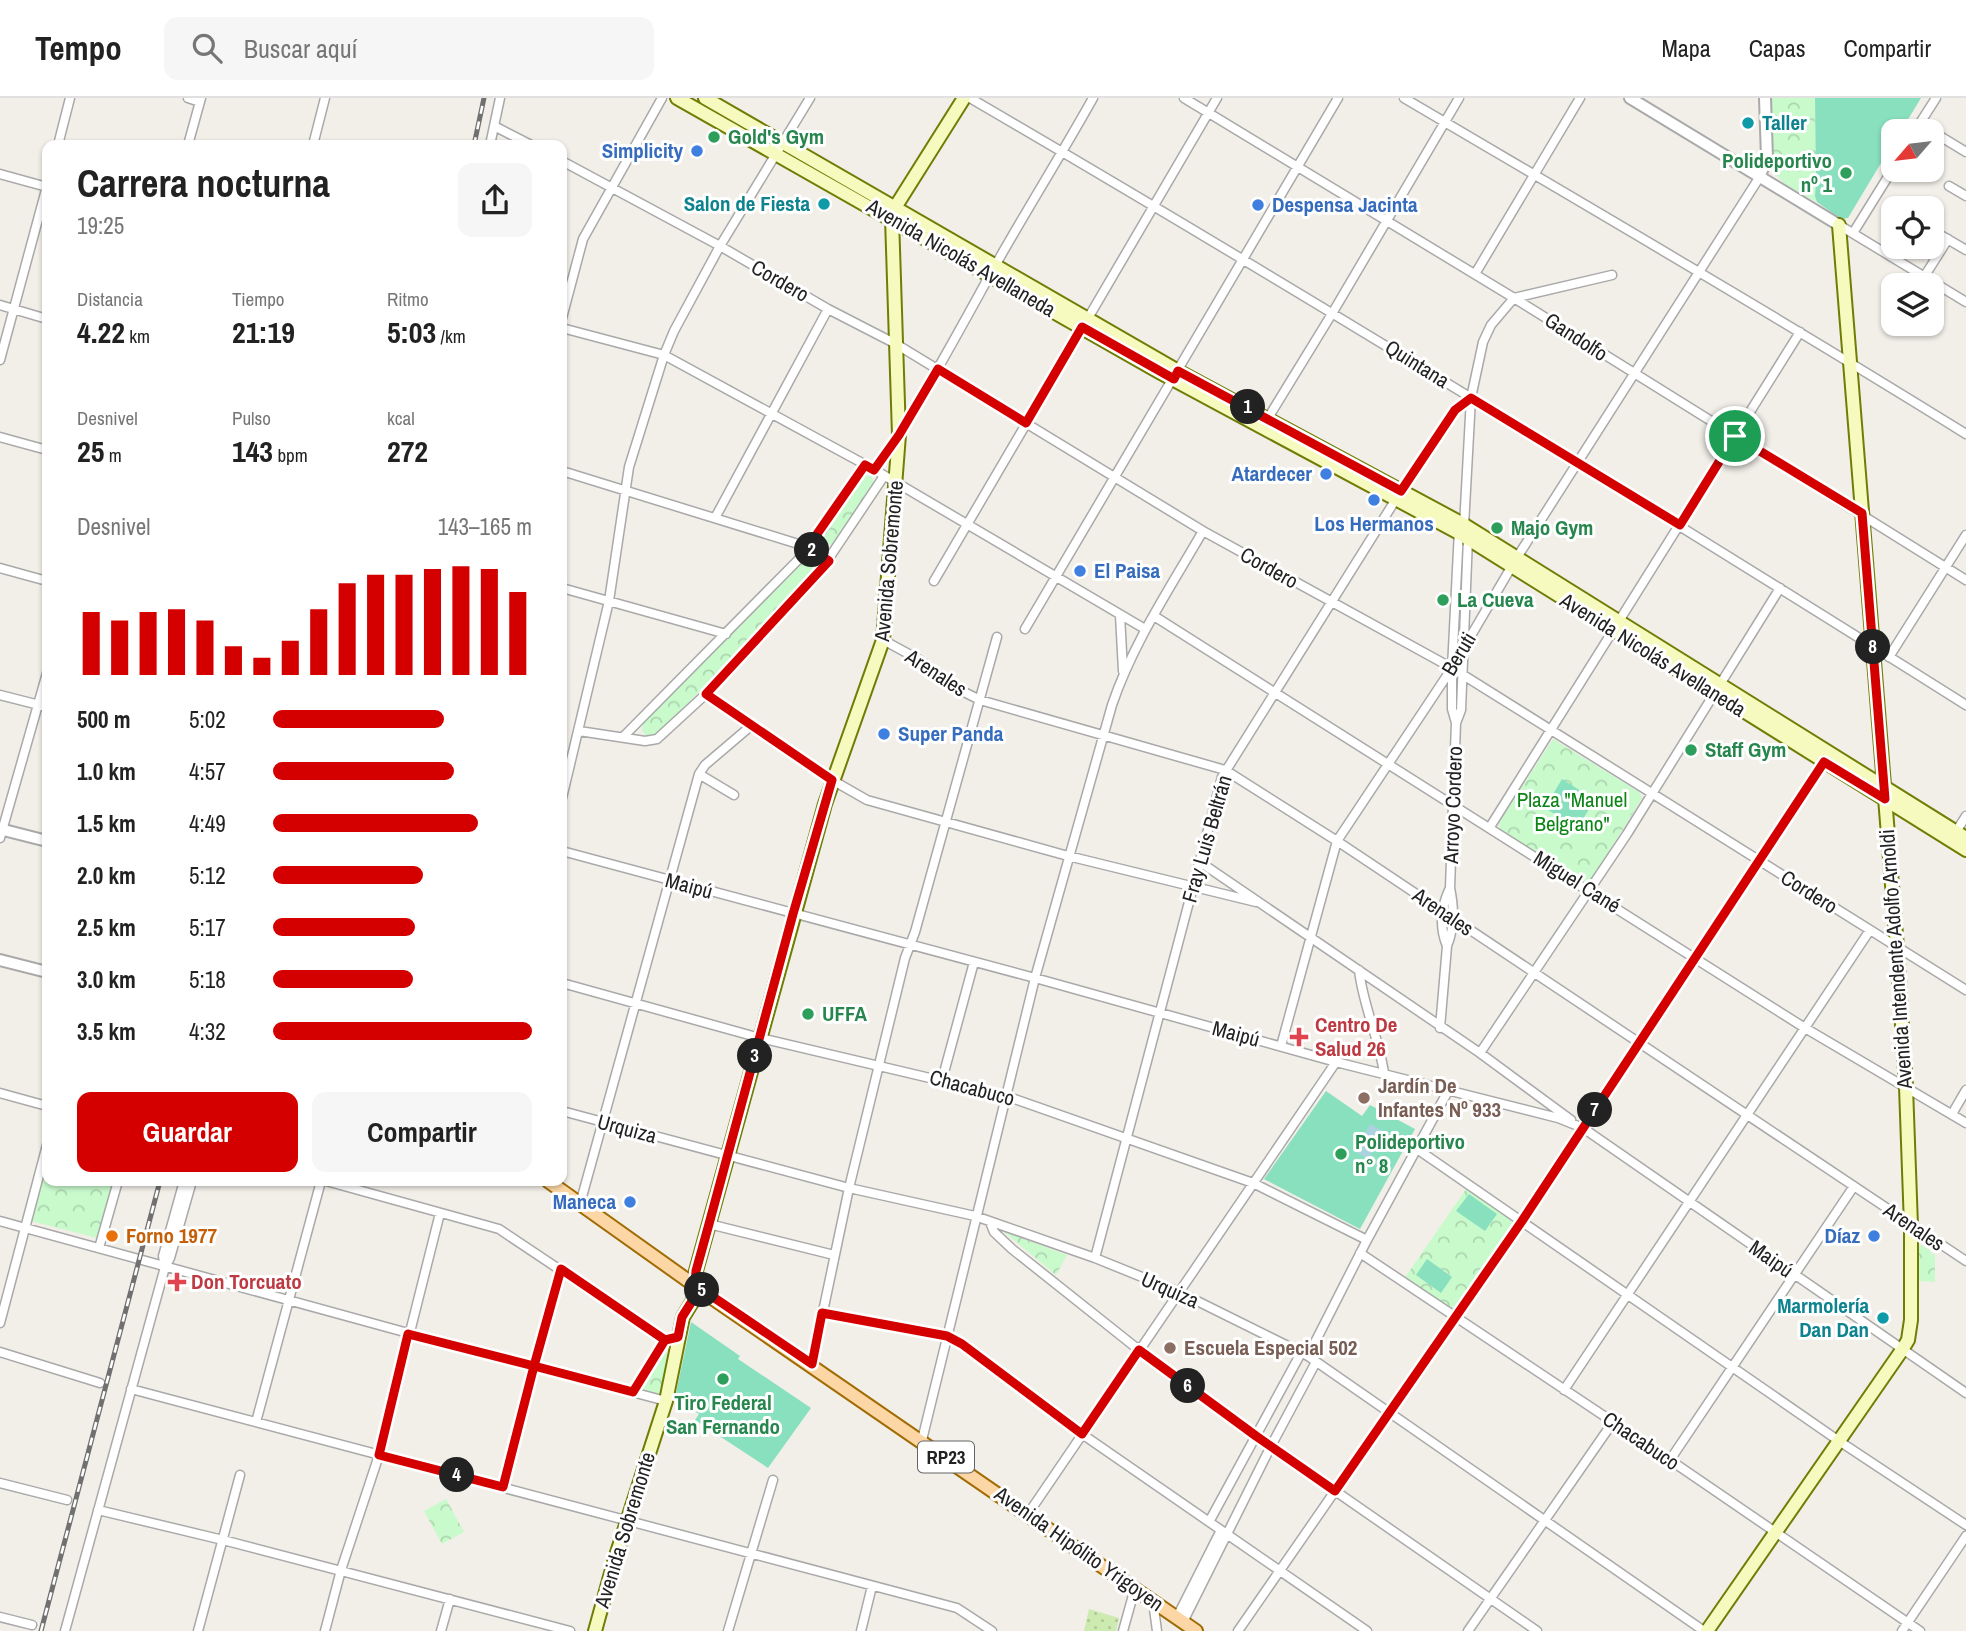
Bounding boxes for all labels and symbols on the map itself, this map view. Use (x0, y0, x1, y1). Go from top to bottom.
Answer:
place label: Taller (1762, 108, 1807, 137)
marker: Taller (1740, 115, 1756, 131)
north arrow (1881, 119, 1944, 182)
place label: Gold's Gym (728, 122, 824, 151)
marker: Gold's Gym (706, 129, 722, 145)
place label: Simplicity (602, 136, 683, 165)
marker: Simplicity (689, 143, 705, 159)
place label: Polideportivo nº 1 (1722, 146, 1832, 199)
marker: Polideportivo nº 1 (1838, 165, 1854, 181)
place label: Salon de Fiesta (684, 189, 810, 218)
place label: Despensa Jacinta (1272, 190, 1418, 219)
street label: Avenida Nicolás Avellaneda (861, 191, 1061, 324)
marker: Salon de Fiesta (816, 196, 832, 212)
marker: Despensa Jacinta (1250, 197, 1266, 213)
street label: Cordero (746, 252, 814, 309)
street label: Gandolfo (1539, 305, 1613, 368)
street label: Quintana (1380, 333, 1455, 395)
pin: 1 (1230, 390, 1266, 424)
pin (1705, 406, 1765, 466)
place label: Atardecer (1232, 459, 1312, 488)
marker: Atardecer (1318, 466, 1334, 482)
street label: Avenida Sobremonte (867, 479, 910, 644)
marker: Los Hermanos (1366, 492, 1382, 508)
place label: Los Hermanos (1314, 509, 1434, 538)
place label: Majo Gym (1511, 513, 1593, 542)
marker: Majo Gym (1489, 520, 1505, 536)
pin: 2 (794, 532, 830, 568)
street label: Cordero (1235, 540, 1303, 595)
place label: El Paisa (1094, 556, 1160, 585)
marker: El Paisa (1072, 563, 1088, 579)
place label: La Cueva (1457, 585, 1534, 614)
street label: Avenida Nicolás Avellaneda (1554, 585, 1752, 724)
marker: La Cueva (1435, 592, 1451, 608)
street label: Beruti (1434, 627, 1483, 681)
pin: 8 (1856, 630, 1890, 664)
street label: Arenales (899, 641, 973, 703)
place label: Super Panda (898, 719, 1004, 748)
marker: Super Panda (876, 726, 892, 742)
place label: Staff Gym (1705, 735, 1786, 764)
marker: Staff Gym (1683, 742, 1699, 758)
street label: Arroyo Cordero (1436, 746, 1469, 865)
street label: Fray Luis Beltrán (1175, 772, 1239, 906)
park label: Plaza "Manuel Belgrano" (1517, 785, 1627, 838)
street label: Avenida Intendente Adolfo Arnoldi (1872, 828, 1919, 1091)
street label: Miguel Cané (1528, 843, 1626, 920)
street label: Cordero (1775, 863, 1843, 920)
street label: Maipú (662, 865, 716, 906)
street label: Arenales (1406, 880, 1480, 943)
place label: UFFA (822, 999, 868, 1028)
marker: UFFA (800, 1006, 816, 1022)
place label: Centro De Salud 26 (1315, 1010, 1397, 1063)
street label: Maipú (1209, 1013, 1263, 1054)
marker: Centro De Salud 26 (1289, 1027, 1309, 1047)
pin: 3 (738, 1038, 772, 1074)
street label: Chacabuco (926, 1062, 1018, 1113)
place label: Jardín De Infantes Nº 933 (1378, 1071, 1501, 1124)
marker: Jardín De Infantes Nº 933 (1356, 1090, 1372, 1106)
pin: 7 (1578, 1093, 1612, 1128)
street label: Urquiza (594, 1107, 660, 1150)
place label: Polideportivo n° 8 (1355, 1127, 1465, 1180)
marker: Polideportivo n° 8 (1333, 1146, 1349, 1162)
place label: Maneca (553, 1187, 616, 1216)
marker: Maneca (622, 1194, 638, 1210)
street label: Arenales (1877, 1195, 1951, 1258)
place label: Forno 1977 (126, 1221, 217, 1250)
place label: Díaz (1825, 1221, 1860, 1250)
marker: Forno 1977 (104, 1228, 120, 1244)
marker: Díaz (1866, 1228, 1882, 1244)
street label: Maipú (1743, 1233, 1799, 1284)
street label: Urquiza (1137, 1264, 1204, 1315)
place label: Don Torcuato (191, 1267, 302, 1296)
pin: 5 (684, 1272, 720, 1308)
marker: Don Torcuato (169, 1274, 185, 1290)
place label: Marmolería Dan Dan (1777, 1291, 1869, 1344)
marker: Marmolería Dan Dan (1875, 1310, 1891, 1326)
place label: Escuela Especial 502 (1184, 1333, 1357, 1362)
marker: Escuela Especial 502 (1162, 1340, 1178, 1356)
pin: 6 (1170, 1368, 1206, 1404)
marker: Tiro Federal San Fernando (715, 1371, 731, 1387)
place label: Tiro Federal San Fernando (666, 1388, 780, 1441)
street label: Chacabuco (1597, 1404, 1685, 1477)
road number: RP23 (918, 1442, 974, 1472)
street label: Avenida Sobremonte (587, 1448, 662, 1612)
pin: 4 (440, 1458, 475, 1492)
street label: Avenida Hipólito Yrigoyen (988, 1479, 1170, 1618)

